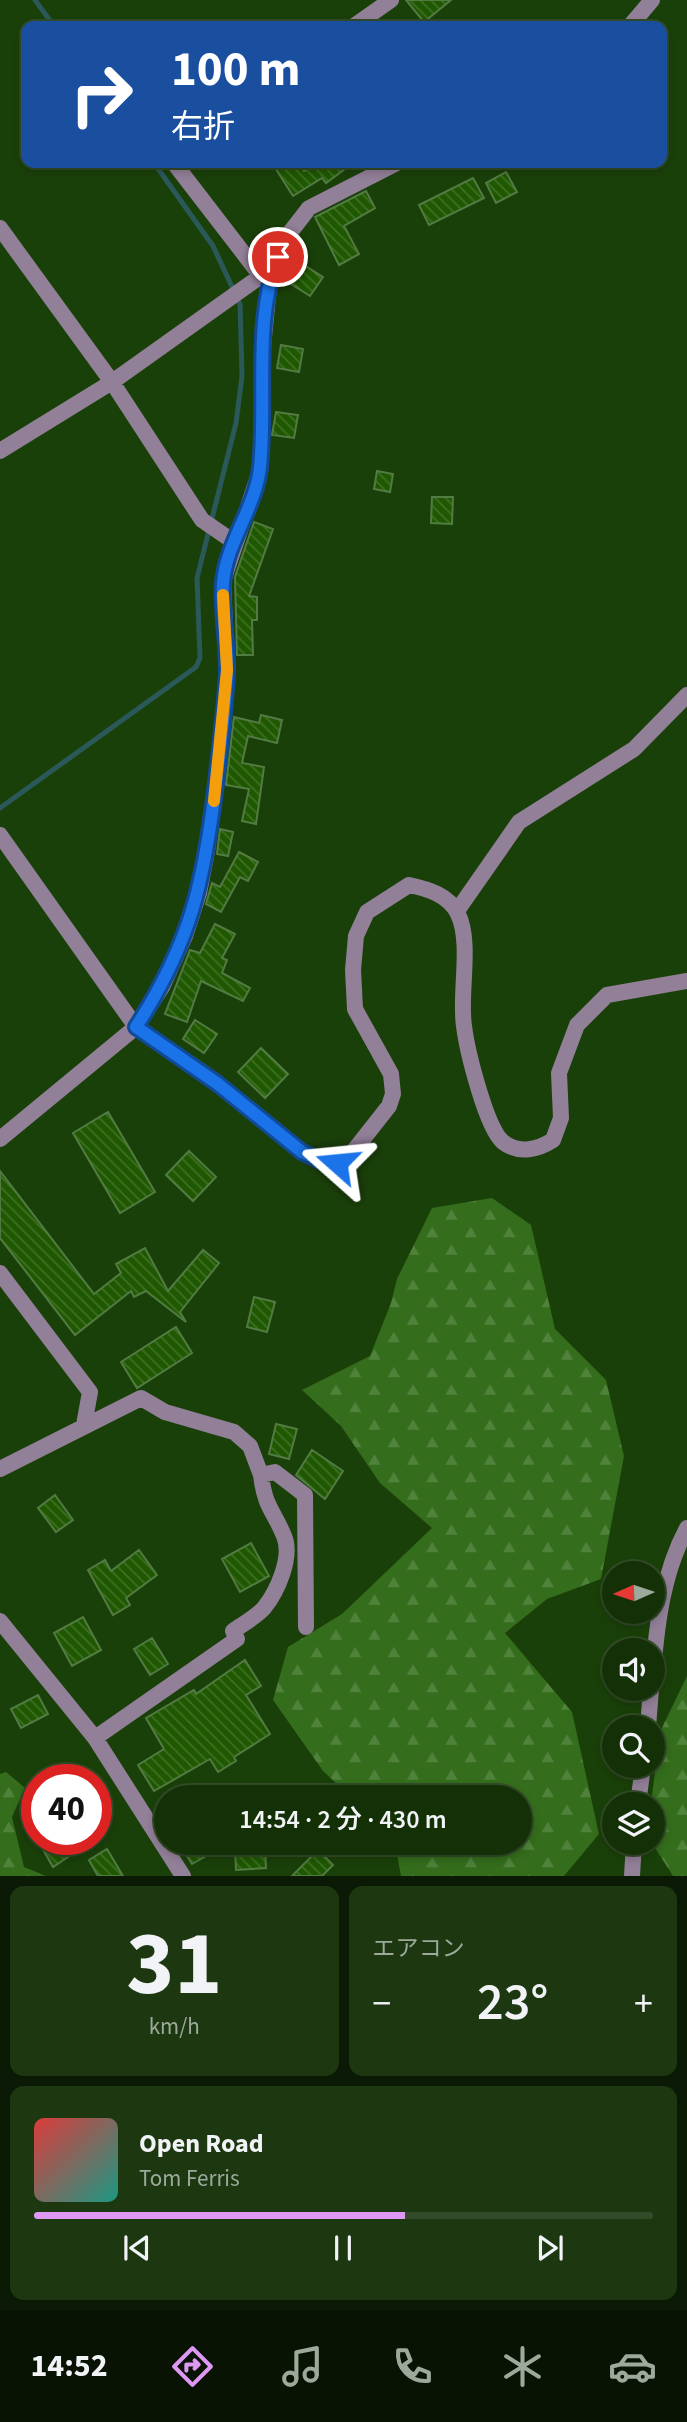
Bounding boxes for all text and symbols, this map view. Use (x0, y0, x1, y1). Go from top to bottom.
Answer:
text: 100 m (171, 35, 300, 105)
icon: right (56, 49, 147, 140)
text: 右折 (171, 104, 235, 150)
pin (248, 227, 308, 287)
icon: arrive (259, 238, 297, 276)
position arrow (300, 1126, 374, 1200)
north arrow (602, 1561, 665, 1624)
map controls (602, 1561, 665, 1855)
button: sound (602, 1638, 665, 1701)
button: search (602, 1715, 665, 1778)
speed limit sign: 40 (21, 1764, 112, 1855)
button: layers (602, 1792, 665, 1855)
text: 14:54 · 2 分 · 430 m (239, 1801, 447, 1838)
text: 31 (126, 1900, 222, 2029)
text: エアコン (373, 1932, 465, 1965)
text: 23° (477, 1966, 548, 2040)
text: − (373, 1977, 391, 2031)
text: + (634, 1977, 653, 2031)
text: km/h (149, 2010, 200, 2043)
text: Open Road (139, 2125, 264, 2162)
text: Tom Ferris (139, 2162, 240, 2195)
icon: previous (118, 2229, 156, 2267)
icon: pause (324, 2229, 362, 2267)
icon: next (531, 2229, 569, 2267)
icon: directions (168, 2342, 217, 2391)
icon: music (278, 2342, 327, 2391)
icon: phone (388, 2342, 437, 2391)
icon: climate (498, 2342, 547, 2391)
icon: car (608, 2342, 657, 2391)
text: 14:52 (30, 2343, 108, 2389)

